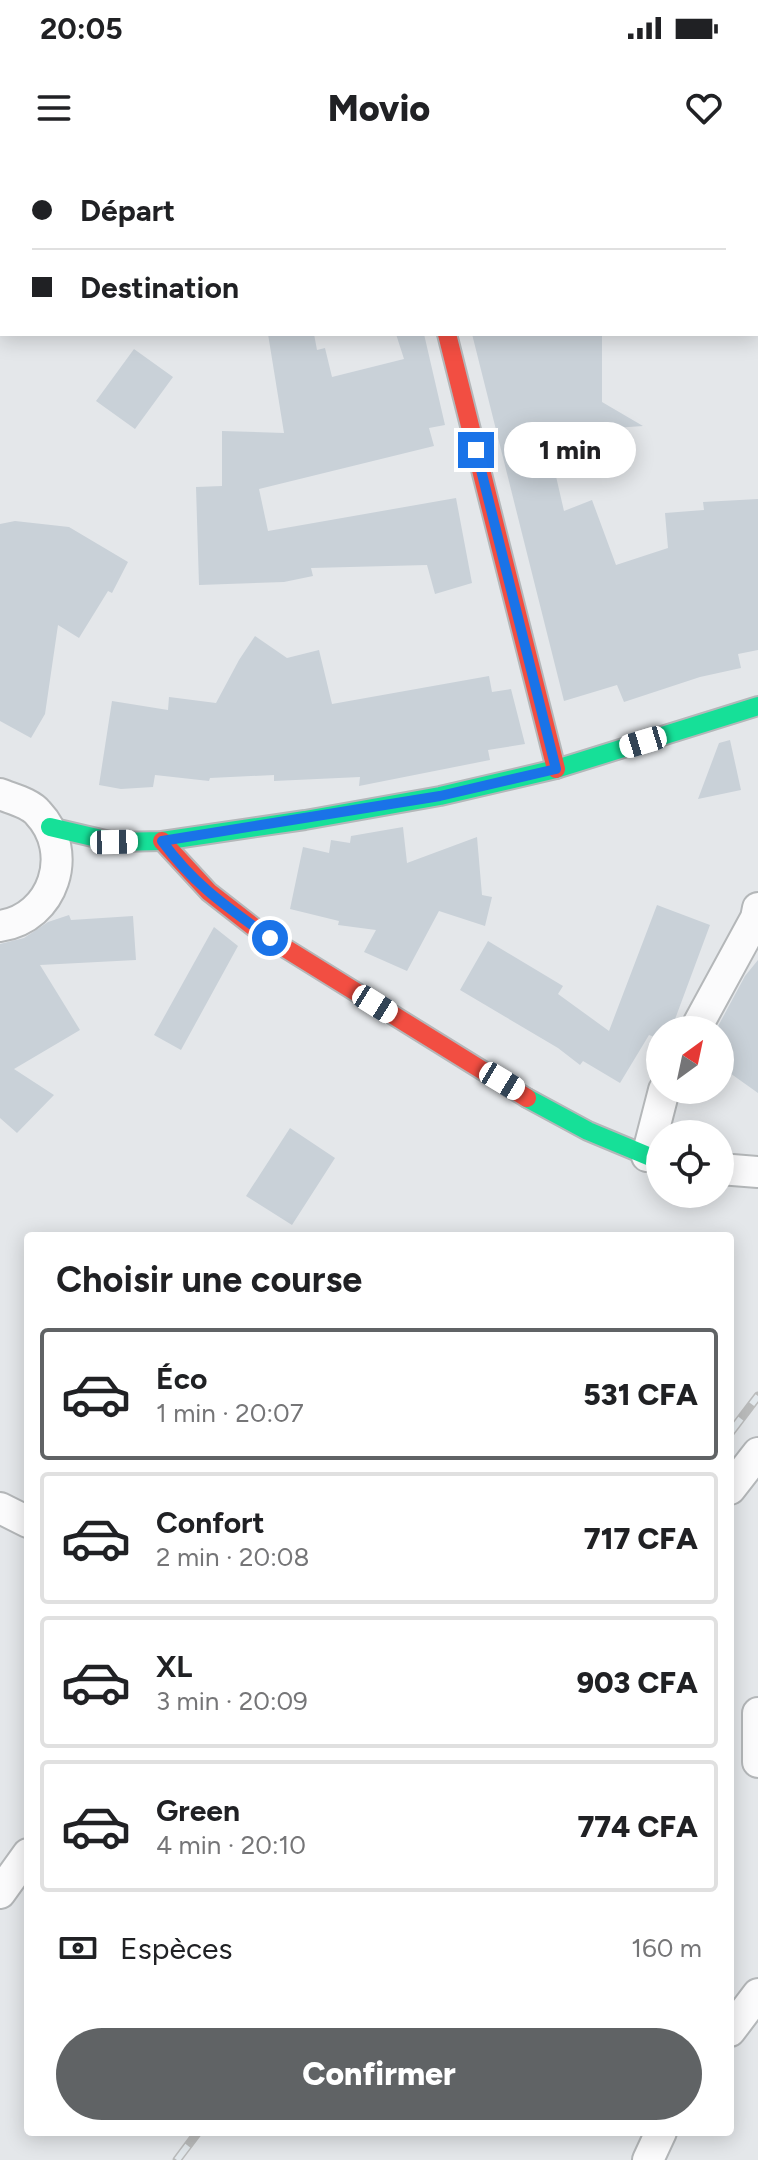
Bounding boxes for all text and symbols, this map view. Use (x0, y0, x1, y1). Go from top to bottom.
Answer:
text: 20:05 (40, 10, 123, 47)
icon: menu (32, 86, 76, 130)
icon: heart (682, 86, 726, 130)
text: Movio (328, 87, 430, 130)
text: Départ (80, 192, 175, 229)
text: Destination (80, 269, 239, 306)
callout: 1 min (504, 422, 636, 478)
route end (458, 432, 494, 468)
text: 1 min (539, 434, 601, 466)
car (617, 724, 669, 760)
car (90, 830, 138, 854)
route start (252, 920, 288, 956)
car (348, 981, 402, 1027)
north arrow (646, 1016, 734, 1104)
map controls (646, 1016, 734, 1208)
car (475, 1058, 529, 1104)
button: locate (646, 1120, 734, 1208)
text: Choisir une course (56, 1258, 362, 1301)
icon: car (60, 1358, 132, 1430)
text: Éco (156, 1360, 207, 1397)
text: 531 CFA (583, 1376, 698, 1413)
text: 1 min · 20:07 (156, 1397, 304, 1429)
icon: car (60, 1502, 132, 1574)
text: Confort (156, 1504, 265, 1541)
text: 717 CFA (584, 1520, 698, 1557)
text: 2 min · 20:08 (156, 1541, 309, 1573)
icon: car (60, 1646, 132, 1718)
text: XL (156, 1648, 192, 1685)
text: 903 CFA (576, 1664, 698, 1701)
text: 3 min · 20:09 (156, 1685, 308, 1717)
icon: car (60, 1790, 132, 1862)
text: Green (156, 1792, 240, 1829)
text: 774 CFA (577, 1808, 698, 1845)
text: 4 min · 20:10 (156, 1829, 306, 1861)
icon: cash (56, 1926, 100, 1970)
text: Espèces (120, 1930, 232, 1967)
text: 160 m (631, 1932, 702, 1964)
button: Confirmer (56, 2028, 702, 2120)

